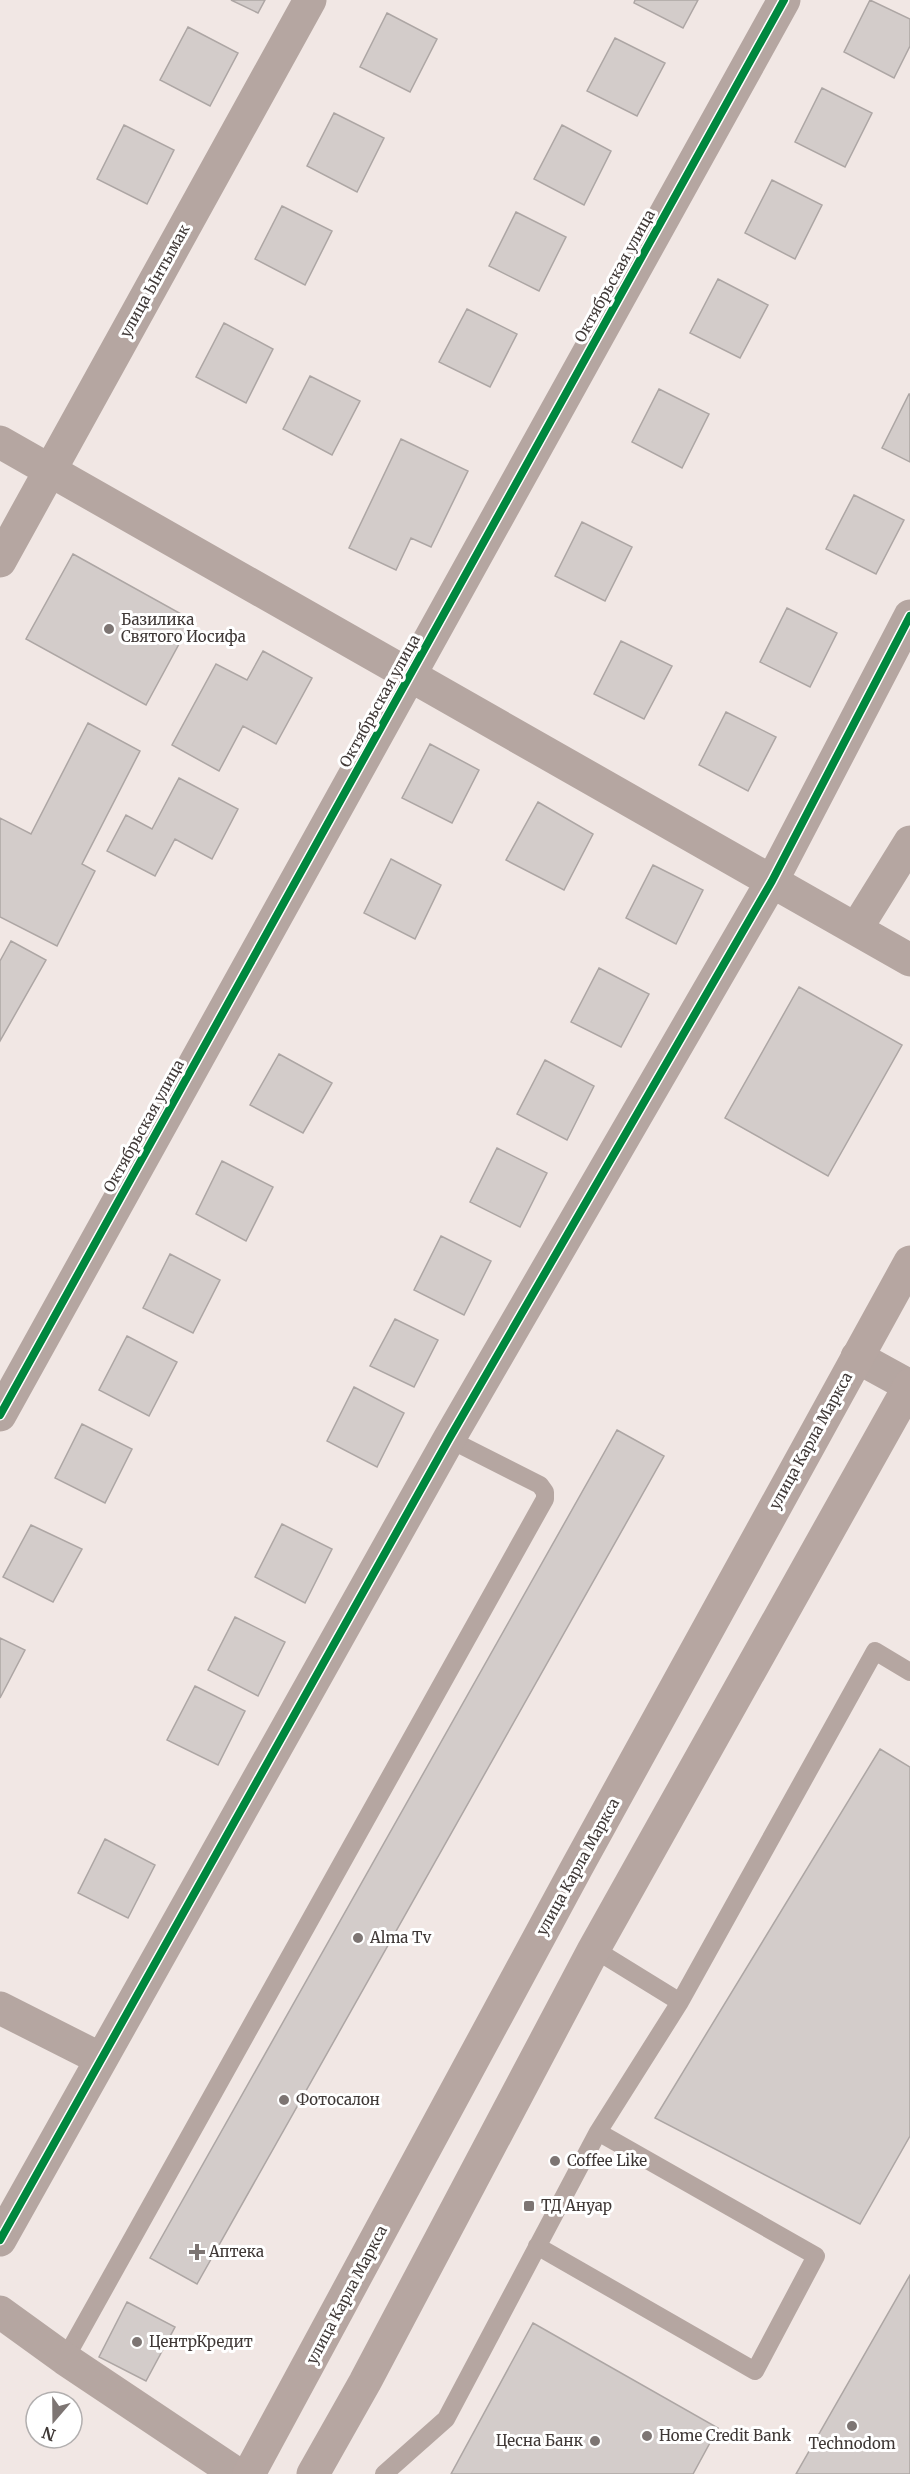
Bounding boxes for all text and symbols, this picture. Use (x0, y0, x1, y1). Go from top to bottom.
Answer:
street label: Октябрьская улица (570, 206, 659, 345)
street label: улица Ынтымак (116, 220, 194, 341)
place label: Базилика Святого Иосифа (121, 610, 246, 646)
marker: Базилика Святого Иосифа (102, 622, 116, 636)
street label: Октябрьская улица (335, 631, 424, 770)
street label: Октябрьская улица (99, 1056, 188, 1195)
street label: улица Карла Маркса (765, 1369, 856, 1513)
street label: улица Карла Маркса (532, 1795, 623, 1939)
place label: Alma Tv (369, 1928, 432, 1947)
marker: Alma Tv (351, 1931, 365, 1945)
place label: Фотосалон (296, 2090, 380, 2109)
marker: Фотосалон (277, 2093, 291, 2107)
place label: Coffee Like (567, 2151, 647, 2170)
marker: Coffee Like (548, 2154, 562, 2168)
place label: ТД Ануар (541, 2196, 612, 2215)
marker: ТД Ануар (522, 2199, 536, 2213)
street label: улица Карла Маркса (302, 2222, 391, 2367)
place label: Аптека (208, 2242, 264, 2261)
marker: Аптека (190, 2245, 204, 2259)
place label: ЦентрКредит (149, 2332, 253, 2351)
marker: ЦентрКредит (130, 2335, 144, 2349)
north arrow (24, 2390, 84, 2450)
marker: Technodom (845, 2419, 859, 2433)
text: N (39, 2422, 58, 2446)
place label: Home Credit Bank (659, 2426, 791, 2445)
marker: Home Credit Bank (640, 2429, 654, 2443)
place label: Цесна Банк (496, 2431, 583, 2450)
marker: Цесна Банк (588, 2434, 602, 2448)
place label: Technodom (808, 2434, 896, 2453)

